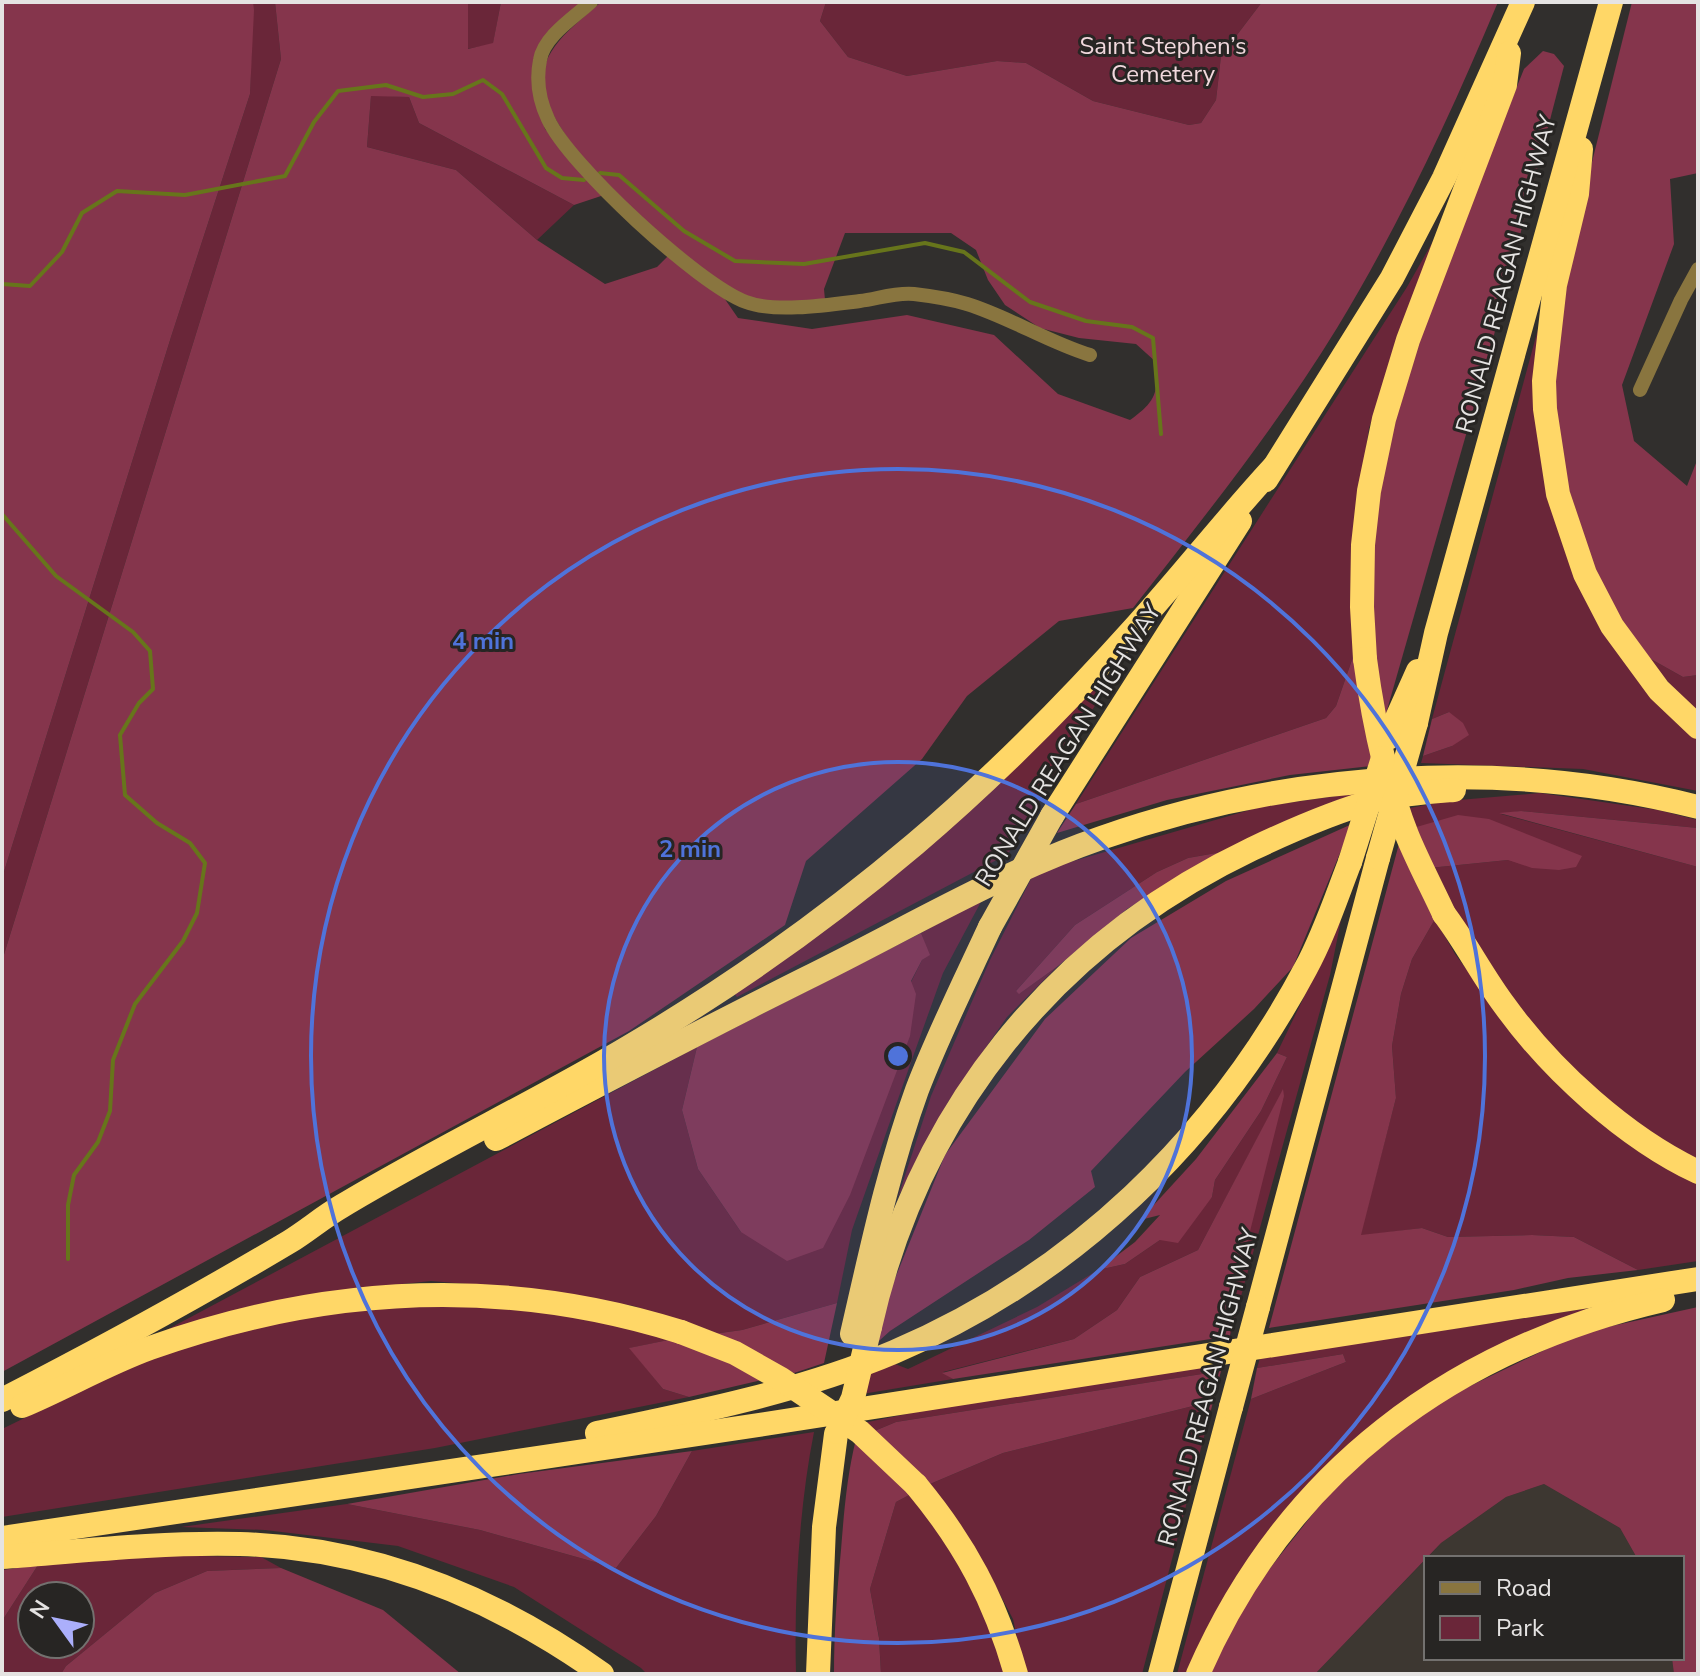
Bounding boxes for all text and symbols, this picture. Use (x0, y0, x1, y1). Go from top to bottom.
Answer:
park label: Saint Stephen’s Cemetery (1080, 30, 1246, 90)
street label: RONALD REAGAN HIGHWAY (1448, 111, 1564, 436)
street label: RONALD REAGAN HIGHWAY (968, 597, 1169, 892)
text: 4 min (452, 625, 514, 657)
text: 2 min (659, 833, 721, 865)
centre of rings (884, 1042, 912, 1070)
street label: RONALD REAGAN HIGHWAY (1150, 1224, 1266, 1549)
legend (1424, 1556, 1684, 1660)
text: Road (1496, 1572, 1552, 1604)
north arrow (16, 1580, 96, 1660)
text: N (23, 1595, 57, 1625)
text: Park (1496, 1612, 1545, 1644)

